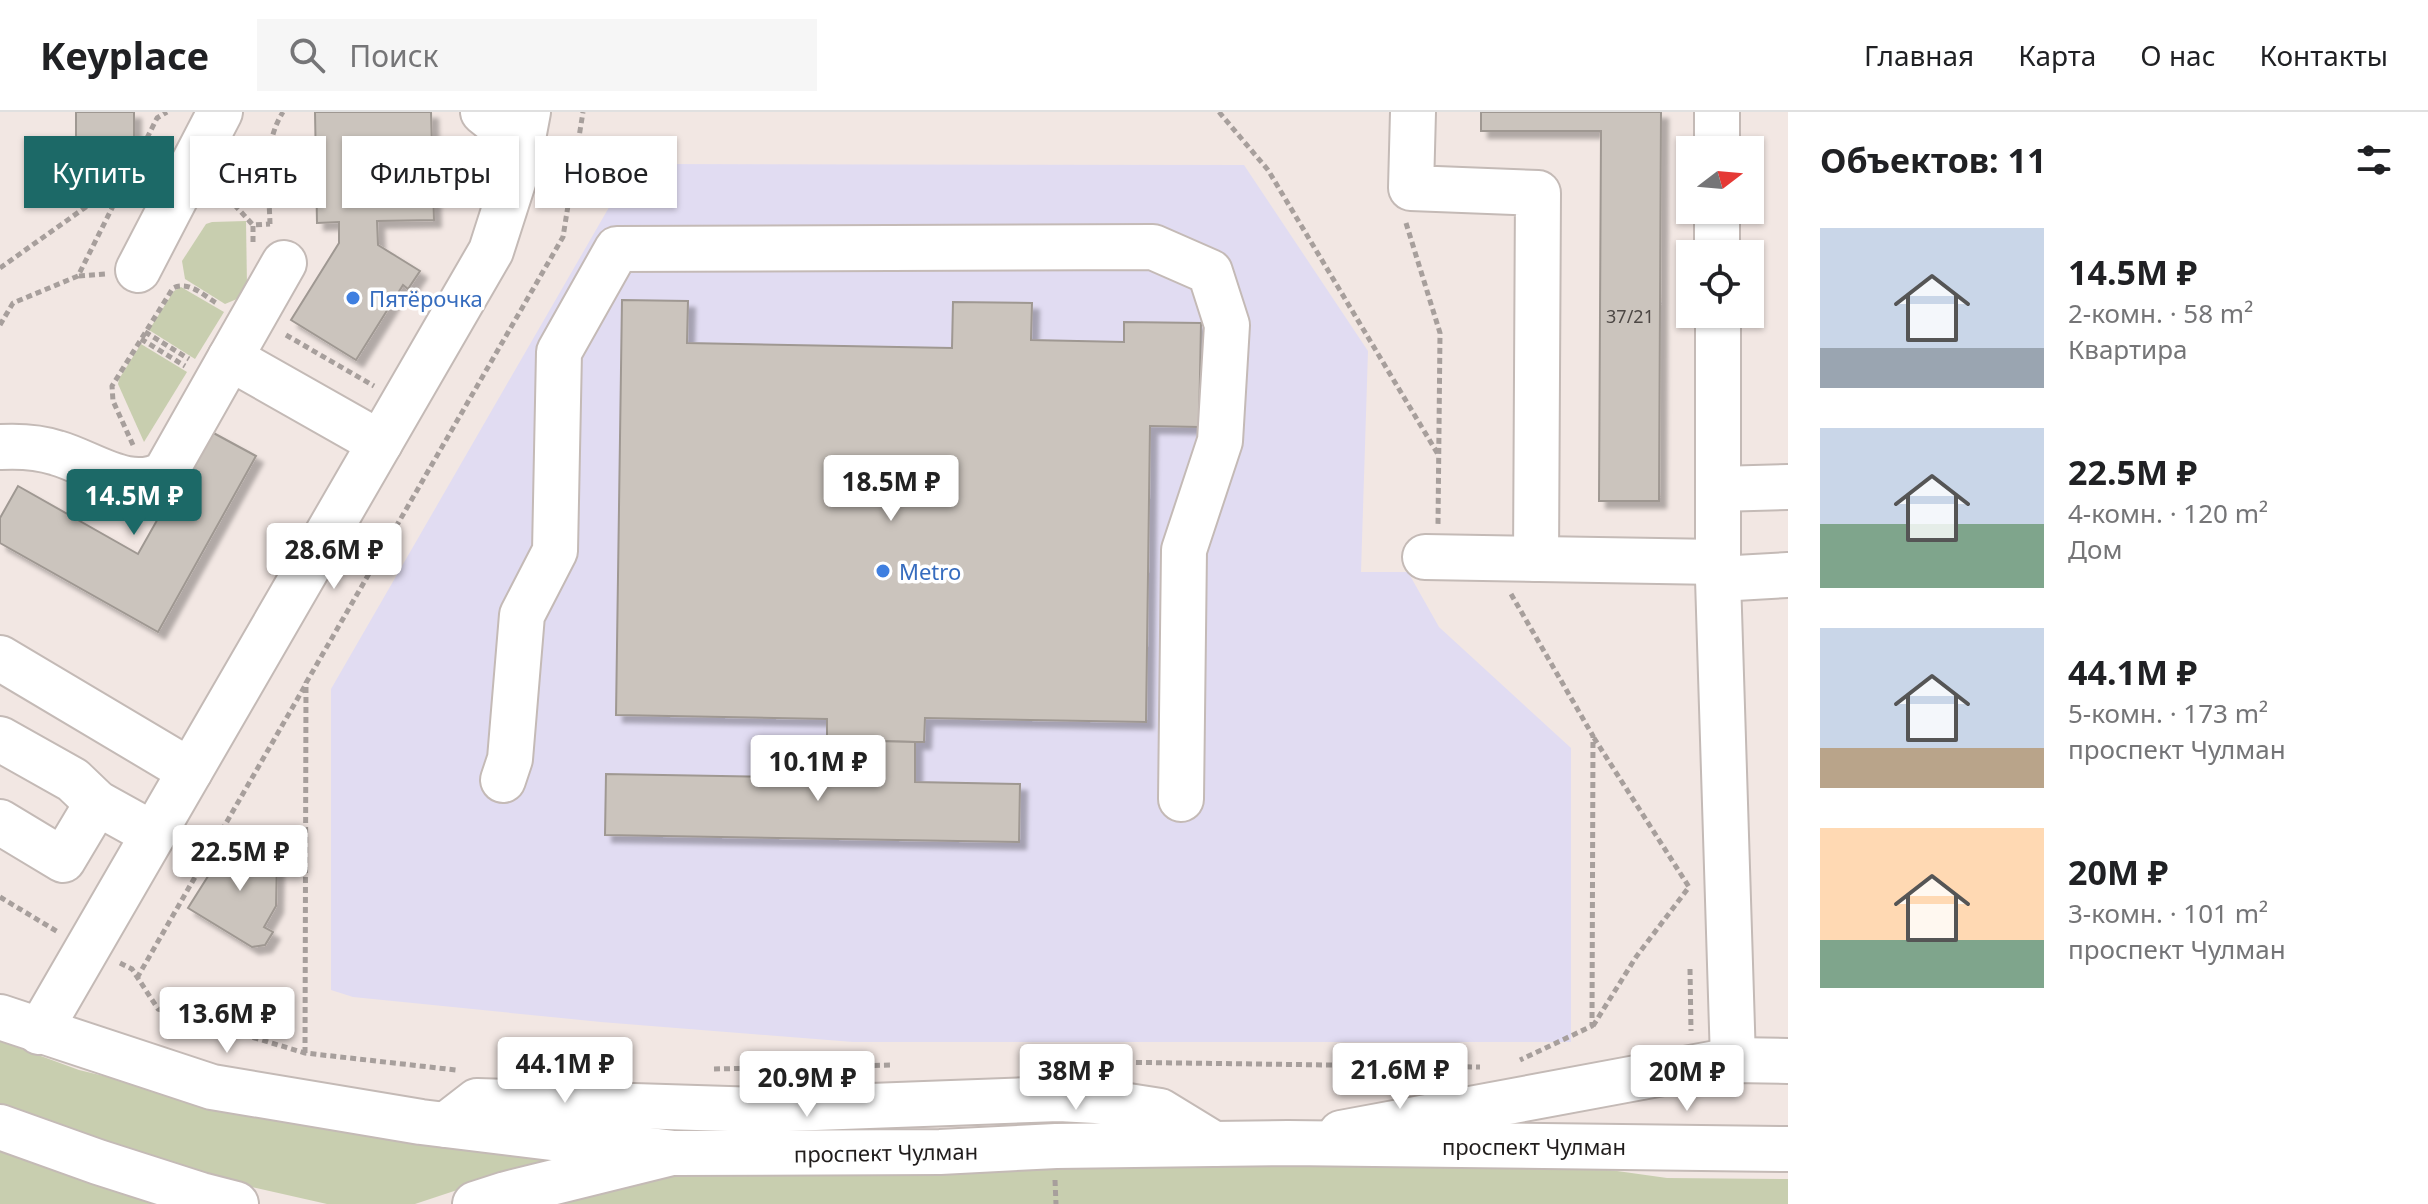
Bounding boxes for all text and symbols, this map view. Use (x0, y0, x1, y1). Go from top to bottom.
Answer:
search box (257, 19, 817, 91)
text: Keyplace (40, 29, 209, 81)
icon: search (285, 33, 329, 77)
text: Поиск (349, 35, 438, 76)
text: Главная (1864, 36, 1974, 74)
text: Карта (2018, 36, 2096, 74)
text: О нас (2140, 36, 2216, 74)
text: Контакты (2260, 36, 2388, 74)
chip: Купить (24, 136, 174, 208)
chip: Снять (190, 136, 326, 208)
chip: Фильтры (342, 136, 519, 208)
chip: Новое (535, 136, 677, 208)
north arrow (1676, 136, 1764, 224)
map controls (1676, 136, 1764, 328)
text: Объектов: 11 (1820, 137, 2046, 183)
icon: filters (2352, 138, 2396, 182)
button: locate (1676, 240, 1764, 328)
text: 14.5M ₽ (2068, 249, 2197, 295)
icon: home (1884, 260, 1980, 356)
place label: Пятёрочка (369, 283, 483, 313)
marker: Пятёрочка (344, 289, 362, 307)
text: 2-комн. · 58 m² (2068, 295, 2253, 331)
house number: 37/21 (1606, 304, 1654, 328)
text: Квартира (2068, 331, 2187, 367)
text: 22.5M ₽ (2068, 449, 2197, 495)
pin: 18.5M ₽ (817, 455, 965, 523)
icon: home (1884, 460, 1980, 556)
text: 18.5M ₽ (842, 463, 940, 499)
pin: 14.5M ₽ (60, 469, 208, 537)
text: 14.5M ₽ (85, 477, 183, 513)
text: 4-комн. · 120 m² (2068, 495, 2268, 531)
pin: 28.6M ₽ (260, 523, 408, 591)
text: 28.6M ₽ (285, 531, 383, 567)
text: Дом (2068, 531, 2122, 567)
place label: Metro (899, 556, 961, 586)
marker: Metro (874, 562, 892, 580)
text: 44.1M ₽ (2068, 649, 2197, 695)
icon: home (1884, 660, 1980, 756)
text: 5-комн. · 173 m² (2068, 695, 2268, 731)
text: проспект Чулман (2068, 731, 2286, 767)
pin: 10.1M ₽ (744, 735, 892, 803)
text: 10.1M ₽ (769, 743, 867, 779)
pin: 22.5M ₽ (166, 825, 314, 893)
text: 22.5M ₽ (191, 833, 289, 869)
text: 20M ₽ (2068, 849, 2168, 895)
icon: home (1884, 860, 1980, 956)
text: 3-комн. · 101 m² (2068, 895, 2268, 931)
text: проспект Чулман (2068, 931, 2286, 967)
pin: 13.6M ₽ (153, 987, 301, 1055)
text: 13.6M ₽ (178, 995, 276, 1031)
pin: 44.1M ₽ (491, 1037, 639, 1105)
pin: 21.6M ₽ (1326, 1043, 1474, 1111)
pin: 38M ₽ (1020, 1044, 1132, 1112)
text: 44.1M ₽ (516, 1045, 614, 1081)
pin: 20M ₽ (1631, 1045, 1743, 1113)
pin: 20.9M ₽ (733, 1051, 881, 1119)
text: 21.6M ₽ (1351, 1051, 1449, 1087)
text: 38M ₽ (1038, 1052, 1114, 1088)
text: 20M ₽ (1649, 1053, 1725, 1089)
text: 20.9M ₽ (758, 1059, 856, 1095)
street label: проспект Чулман (1442, 1131, 1626, 1161)
street label: проспект Чулман (794, 1135, 978, 1169)

